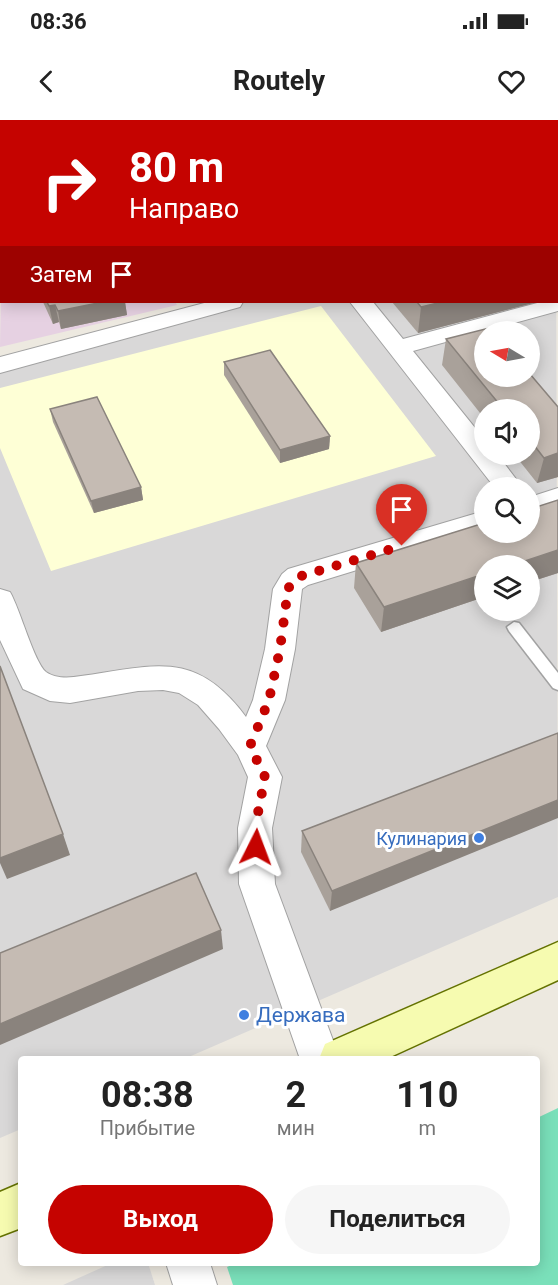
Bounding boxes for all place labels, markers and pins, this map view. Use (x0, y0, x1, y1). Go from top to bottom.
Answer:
pin (376, 484, 427, 546)
place label: Кулинария (376, 828, 467, 849)
marker: Кулинария (472, 831, 486, 845)
place label: Держава (256, 1003, 346, 1027)
marker: Держава (237, 1008, 251, 1022)

